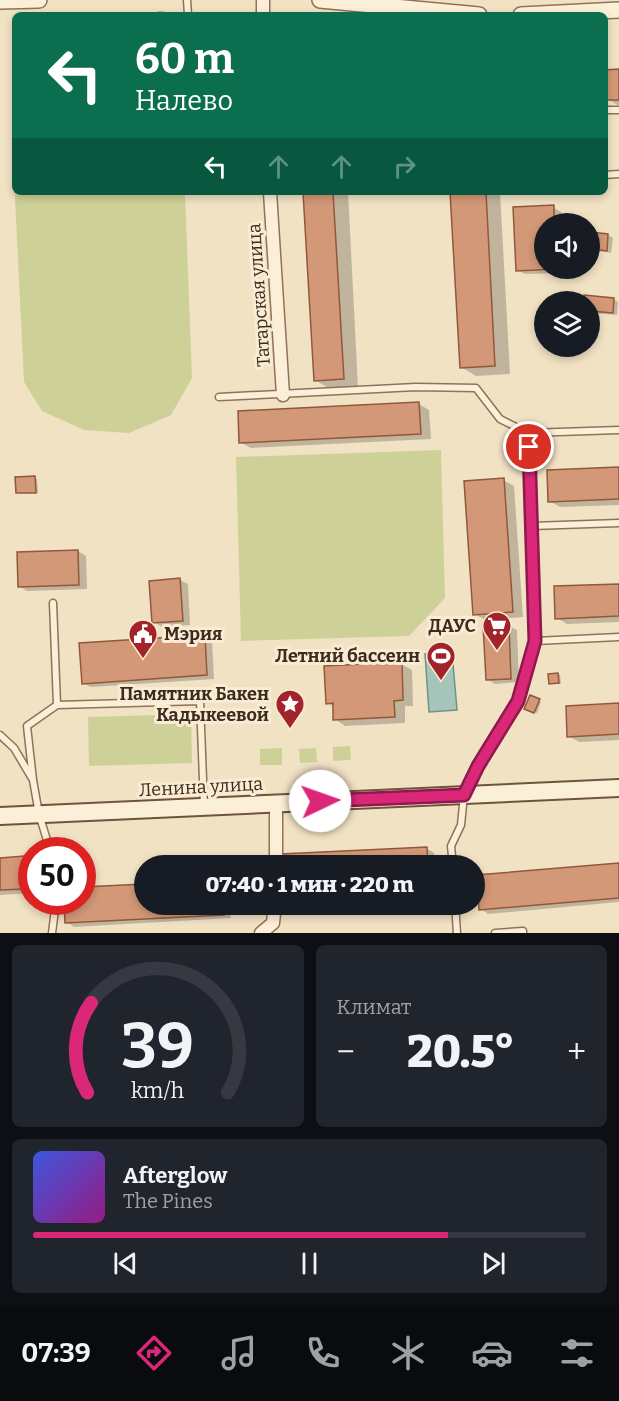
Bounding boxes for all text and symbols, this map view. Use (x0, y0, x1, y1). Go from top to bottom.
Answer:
text: 60 m (135, 34, 234, 84)
icon: left (36, 36, 114, 114)
text: Налево (135, 85, 233, 117)
icon: left (199, 150, 232, 183)
icon: ahead (262, 150, 295, 183)
icon: ahead (325, 150, 358, 183)
icon: right (388, 150, 421, 183)
map controls (534, 213, 600, 357)
button: sound (534, 213, 600, 279)
street label: Татарская улица (243, 223, 275, 367)
button: layers (534, 291, 600, 357)
pin (503, 421, 554, 472)
icon: arrive (512, 430, 545, 463)
supermarket icon: ДАУС (481, 610, 513, 652)
place label: ДАУС (428, 615, 476, 637)
public building icon: Мэрия (127, 618, 159, 660)
place label: Мэрия (164, 623, 223, 645)
sports icon: Летний бассеин (425, 640, 457, 682)
place label: Летний бассеин (275, 645, 420, 667)
place label: Памятник Бакен Кадыкеевой (119, 683, 269, 726)
place icon: Памятник Бакен Кадыкеевой (274, 688, 306, 730)
position arrow (288, 769, 352, 833)
street label: Ленина улица (138, 773, 264, 801)
speed limit sign: 50 (18, 837, 96, 915)
text: 07:40 · 1 мин · 220 m (205, 871, 414, 898)
text: Климат (337, 995, 411, 1019)
text: 39 (121, 1009, 194, 1084)
text: 20.5° (407, 1025, 515, 1079)
text: − (337, 1032, 355, 1072)
text: + (567, 1032, 586, 1072)
text: km/h (131, 1078, 184, 1104)
text: Afterglow (123, 1162, 227, 1189)
text: The Pines (123, 1189, 213, 1213)
icon: previous (109, 1247, 142, 1280)
icon: pause (293, 1247, 326, 1280)
icon: next (477, 1247, 510, 1280)
icon: directions (133, 1332, 175, 1374)
icon: music (218, 1332, 260, 1374)
icon: phone (302, 1332, 344, 1374)
icon: climate (387, 1332, 429, 1374)
icon: car (471, 1332, 513, 1374)
icon: filters (556, 1332, 598, 1374)
text: 07:39 (21, 1337, 91, 1369)

